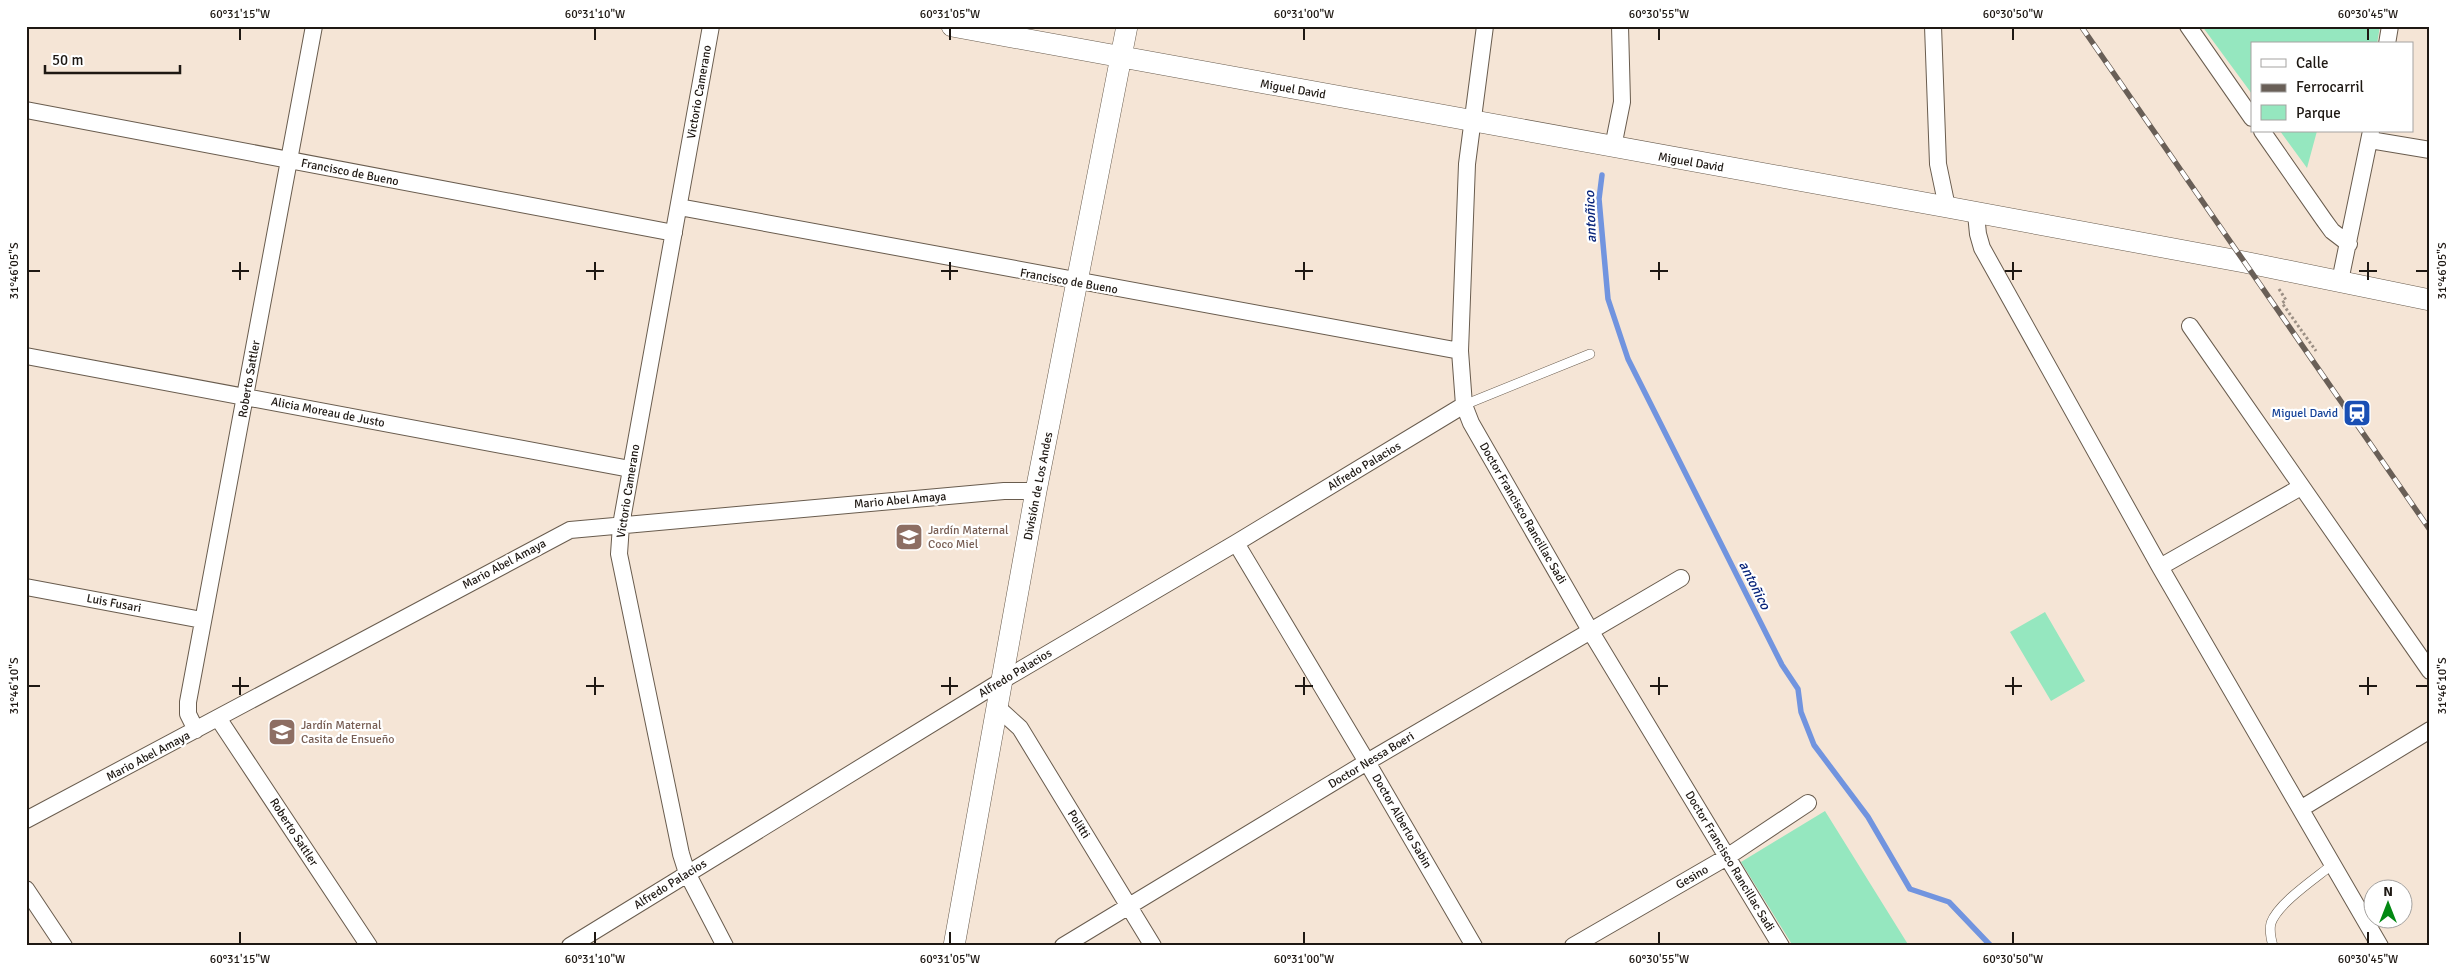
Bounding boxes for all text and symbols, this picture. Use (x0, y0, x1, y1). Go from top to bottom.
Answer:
text: 60°31'15"W (210, 7, 270, 22)
text: 60°31'10"W (565, 7, 625, 22)
text: 60°31'05"W (920, 7, 980, 22)
text: 60°31'00"W (1274, 7, 1334, 22)
text: 60°30'55"W (1629, 7, 1689, 22)
text: 60°30'50"W (1983, 7, 2043, 22)
text: 60°30'45"W (2338, 7, 2398, 22)
scale bar (45, 42, 180, 74)
legend (2251, 42, 2414, 132)
street label: Victorio Camerano (684, 44, 715, 140)
text: 50 m (52, 51, 83, 69)
text: Calle (2296, 54, 2329, 72)
street label: Miguel David (1259, 76, 1327, 103)
text: Ferrocarril (2296, 78, 2364, 96)
text: Parque (2296, 104, 2341, 122)
street label: Miguel David (1657, 149, 1725, 176)
street label: Francisco de Bueno (300, 156, 400, 189)
water label: antoñico (1581, 190, 1600, 243)
text: 31°46'05"S (7, 242, 22, 300)
text: 31°46'05"S (2435, 242, 2450, 300)
street label: Francisco de Bueno (1019, 265, 1119, 297)
street label: Roberto Sattler (235, 339, 264, 419)
street label: Alicia Moreau de Justo (270, 394, 386, 431)
station icon: Miguel David (2342, 398, 2372, 428)
place label: Miguel David (2272, 406, 2338, 421)
street label: División de Los Andes (1021, 431, 1056, 542)
street label: Alfredo Palacios (1325, 439, 1404, 494)
street label: Doctor Francisco Rancillac Sadi (1476, 440, 1569, 587)
street label: Victorio Camerano (614, 443, 643, 539)
street label: Mario Abel Amaya (853, 489, 947, 512)
school or university icon: Jardín Maternal Coco Miel (894, 522, 924, 552)
place label: Jardín Maternal Coco Miel (928, 523, 1009, 552)
street label: Mario Abel Amaya (460, 536, 549, 593)
water label: antoñico (1735, 558, 1774, 613)
street label: Luis Fusari (85, 591, 143, 616)
street label: Alfredo Palacios (976, 646, 1055, 701)
text: 31°46'10"S (7, 657, 22, 715)
text: 31°46'10"S (2435, 657, 2450, 715)
school or university icon: Jardín Maternal Casita de Ensueño (267, 717, 297, 747)
place label: Jardín Maternal Casita de Ensueño (301, 718, 395, 747)
street label: Mario Abel Amaya (104, 728, 193, 785)
street label: Doctor Nessa Boeri (1325, 729, 1417, 792)
street label: Doctor Alberto Sabin (1368, 771, 1435, 871)
street label: Doctor Francisco Rancillac Sadi (1682, 788, 1777, 934)
street label: Roberto Sattler (266, 795, 321, 870)
street label: Politti (1064, 807, 1093, 841)
street label: Alfredo Palacios (631, 856, 709, 913)
street label: Gesino (1673, 862, 1711, 893)
north arrow (2364, 880, 2414, 930)
text: N (2383, 883, 2393, 900)
text: 60°31'15"W (210, 952, 270, 967)
text: 60°31'10"W (565, 952, 625, 967)
text: 60°31'05"W (920, 952, 980, 967)
text: 60°31'00"W (1274, 952, 1334, 967)
text: 60°30'55"W (1629, 952, 1689, 967)
text: 60°30'50"W (1983, 952, 2043, 967)
text: 60°30'45"W (2338, 952, 2398, 967)

